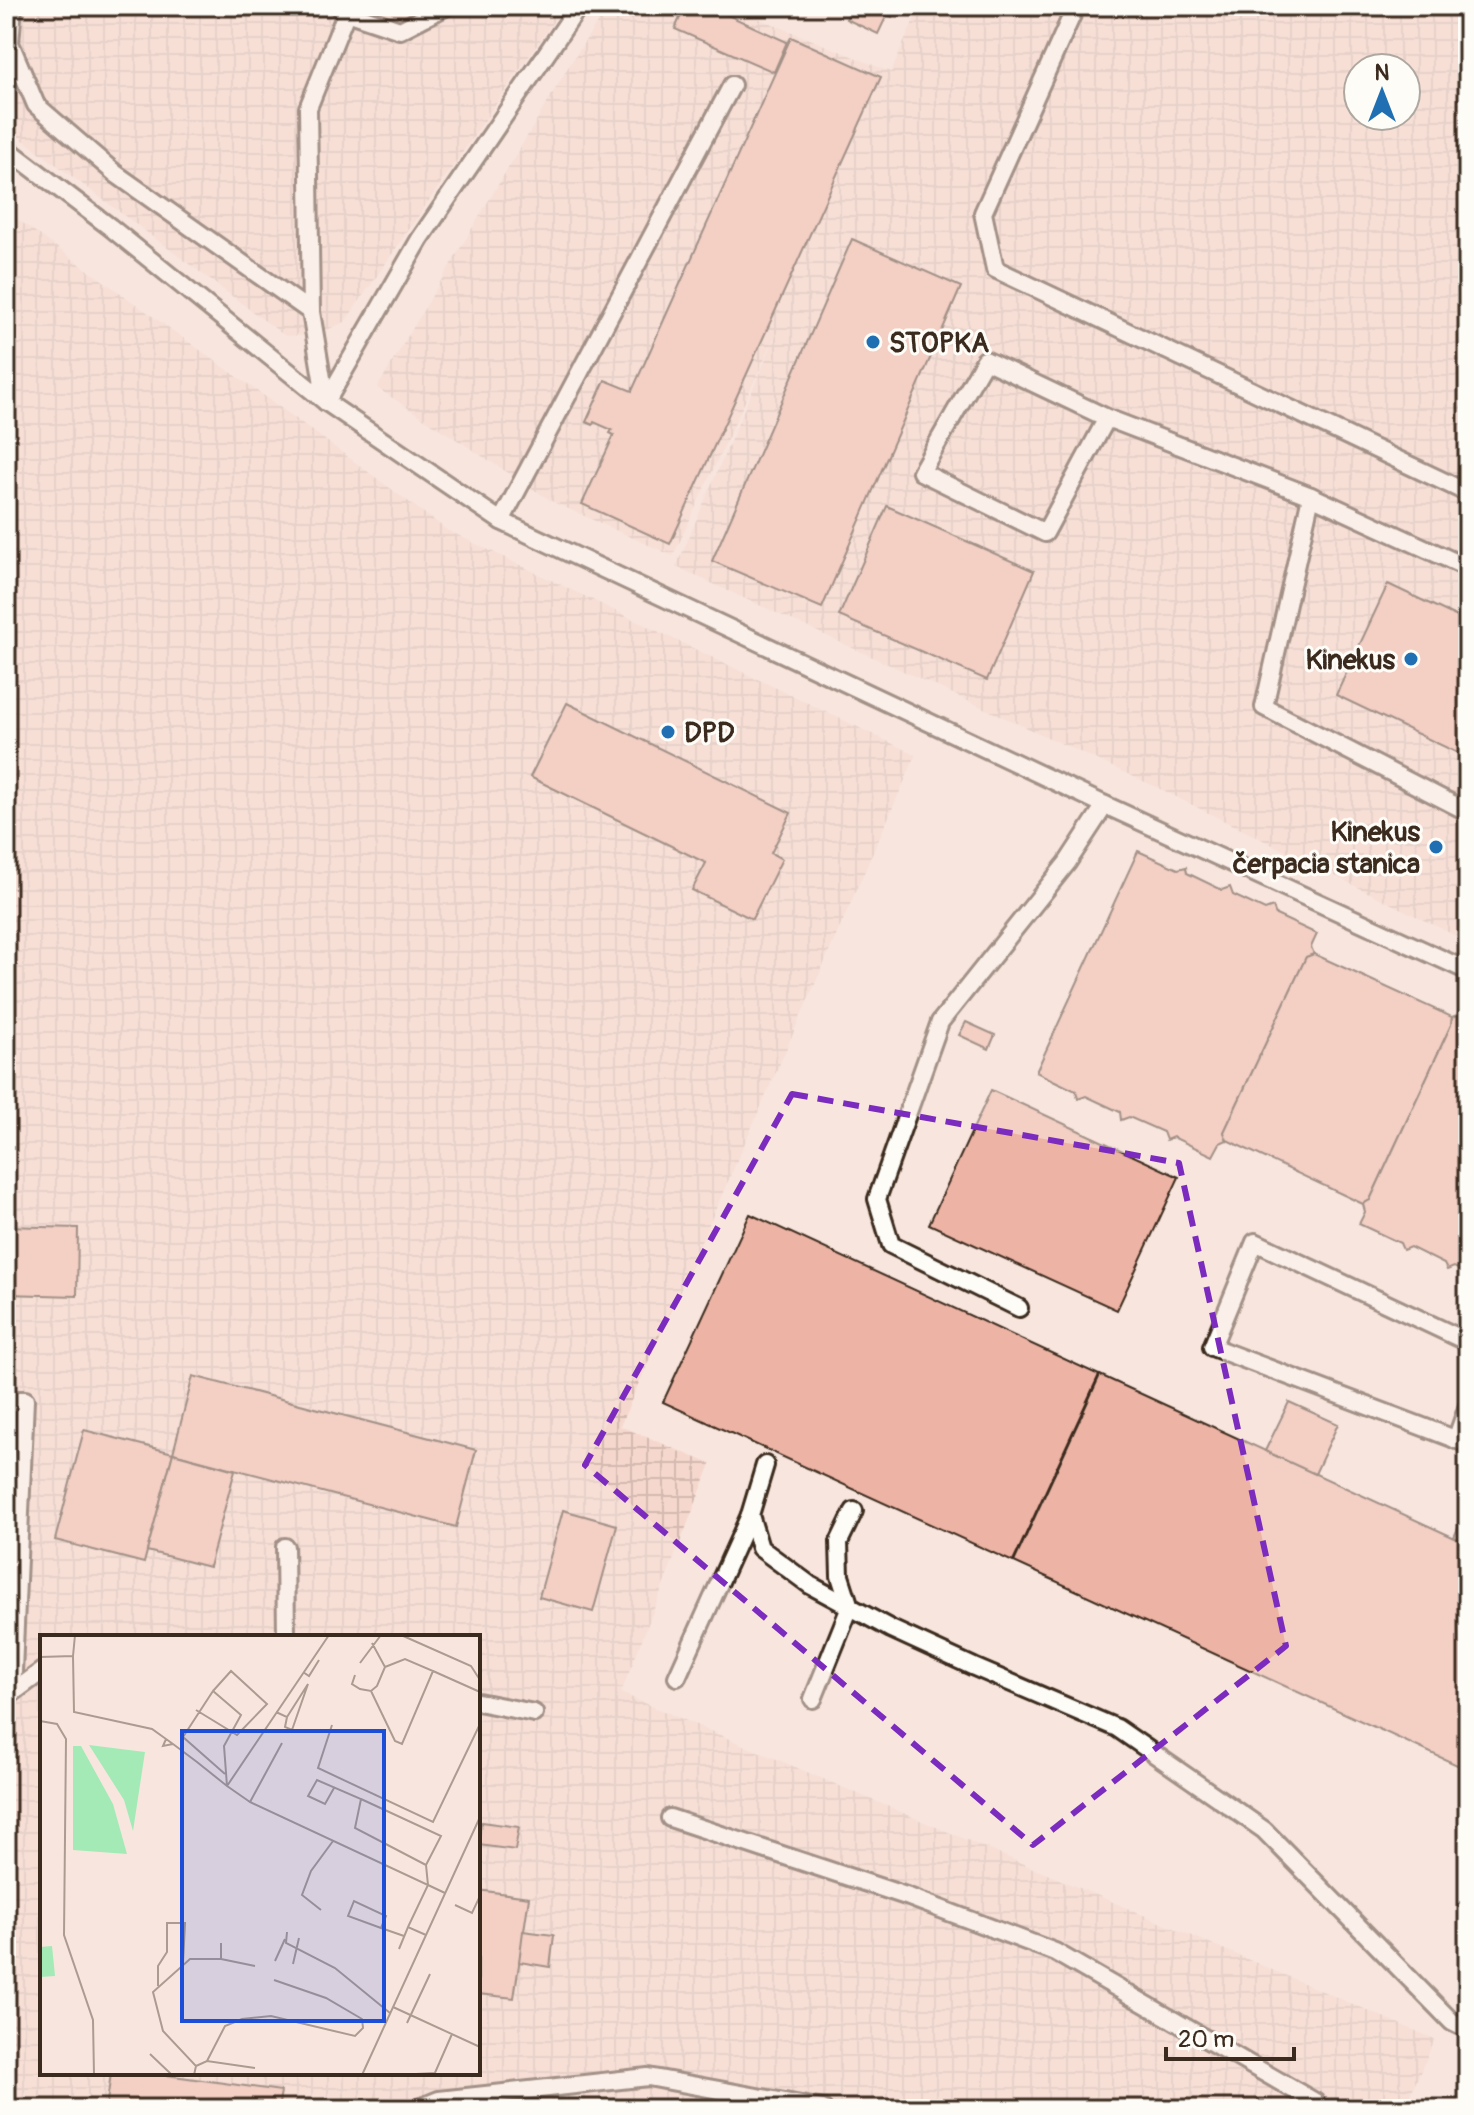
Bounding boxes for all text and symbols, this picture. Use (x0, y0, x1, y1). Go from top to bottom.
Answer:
north arrow (1342, 52, 1422, 132)
text: N (1375, 59, 1390, 87)
place label: STOPKA (889, 326, 989, 361)
marker: STOPKA (864, 333, 882, 351)
place label: Kinekus (1305, 643, 1395, 678)
marker: Kinekus (1402, 650, 1420, 668)
place label: DPD (684, 716, 735, 751)
marker: DPD (659, 723, 677, 741)
place label: Kinekus čerpacia stanica (1232, 815, 1420, 882)
marker: Kinekus čerpacia stanica (1427, 838, 1445, 856)
inset map (40, 1635, 480, 2075)
scale bar (1166, 2011, 1294, 2061)
text: 20 m (1178, 2025, 1234, 2054)

